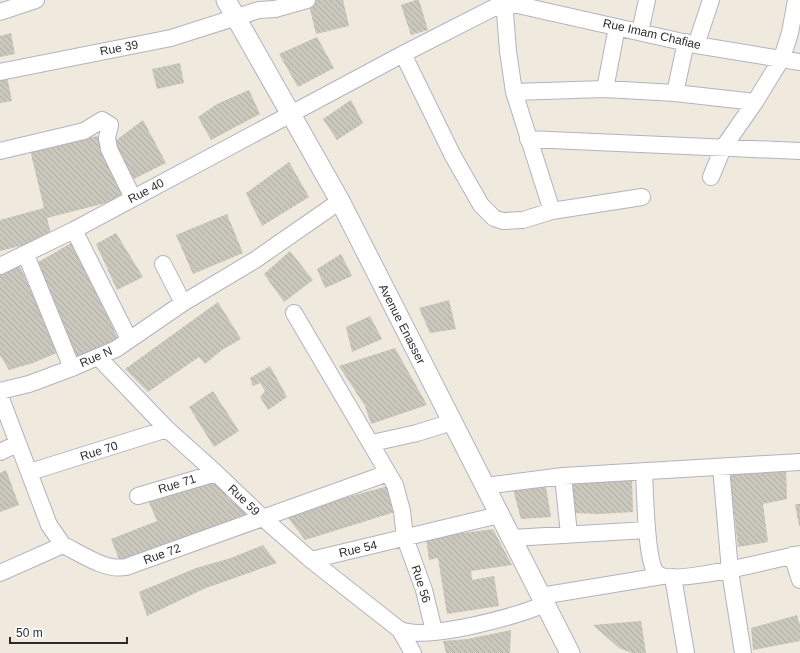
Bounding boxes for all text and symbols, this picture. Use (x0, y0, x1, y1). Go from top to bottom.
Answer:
street label: Rue Imam Chafiae (602, 16, 703, 52)
street label: Rue 39 (99, 37, 140, 59)
street label: Rue 40 (126, 176, 167, 206)
street label: Avenue Enasser (376, 282, 428, 366)
street label: Rue N (78, 344, 114, 370)
street label: Rue 70 (78, 438, 120, 464)
street label: Rue 71 (156, 472, 198, 496)
street label: Rue 59 (225, 482, 263, 519)
street label: Rue 54 (338, 538, 379, 560)
street label: Rue 72 (141, 541, 183, 567)
street label: Rue 56 (408, 563, 434, 605)
scale bar (10, 619, 127, 645)
text: 50 m (16, 626, 43, 640)

